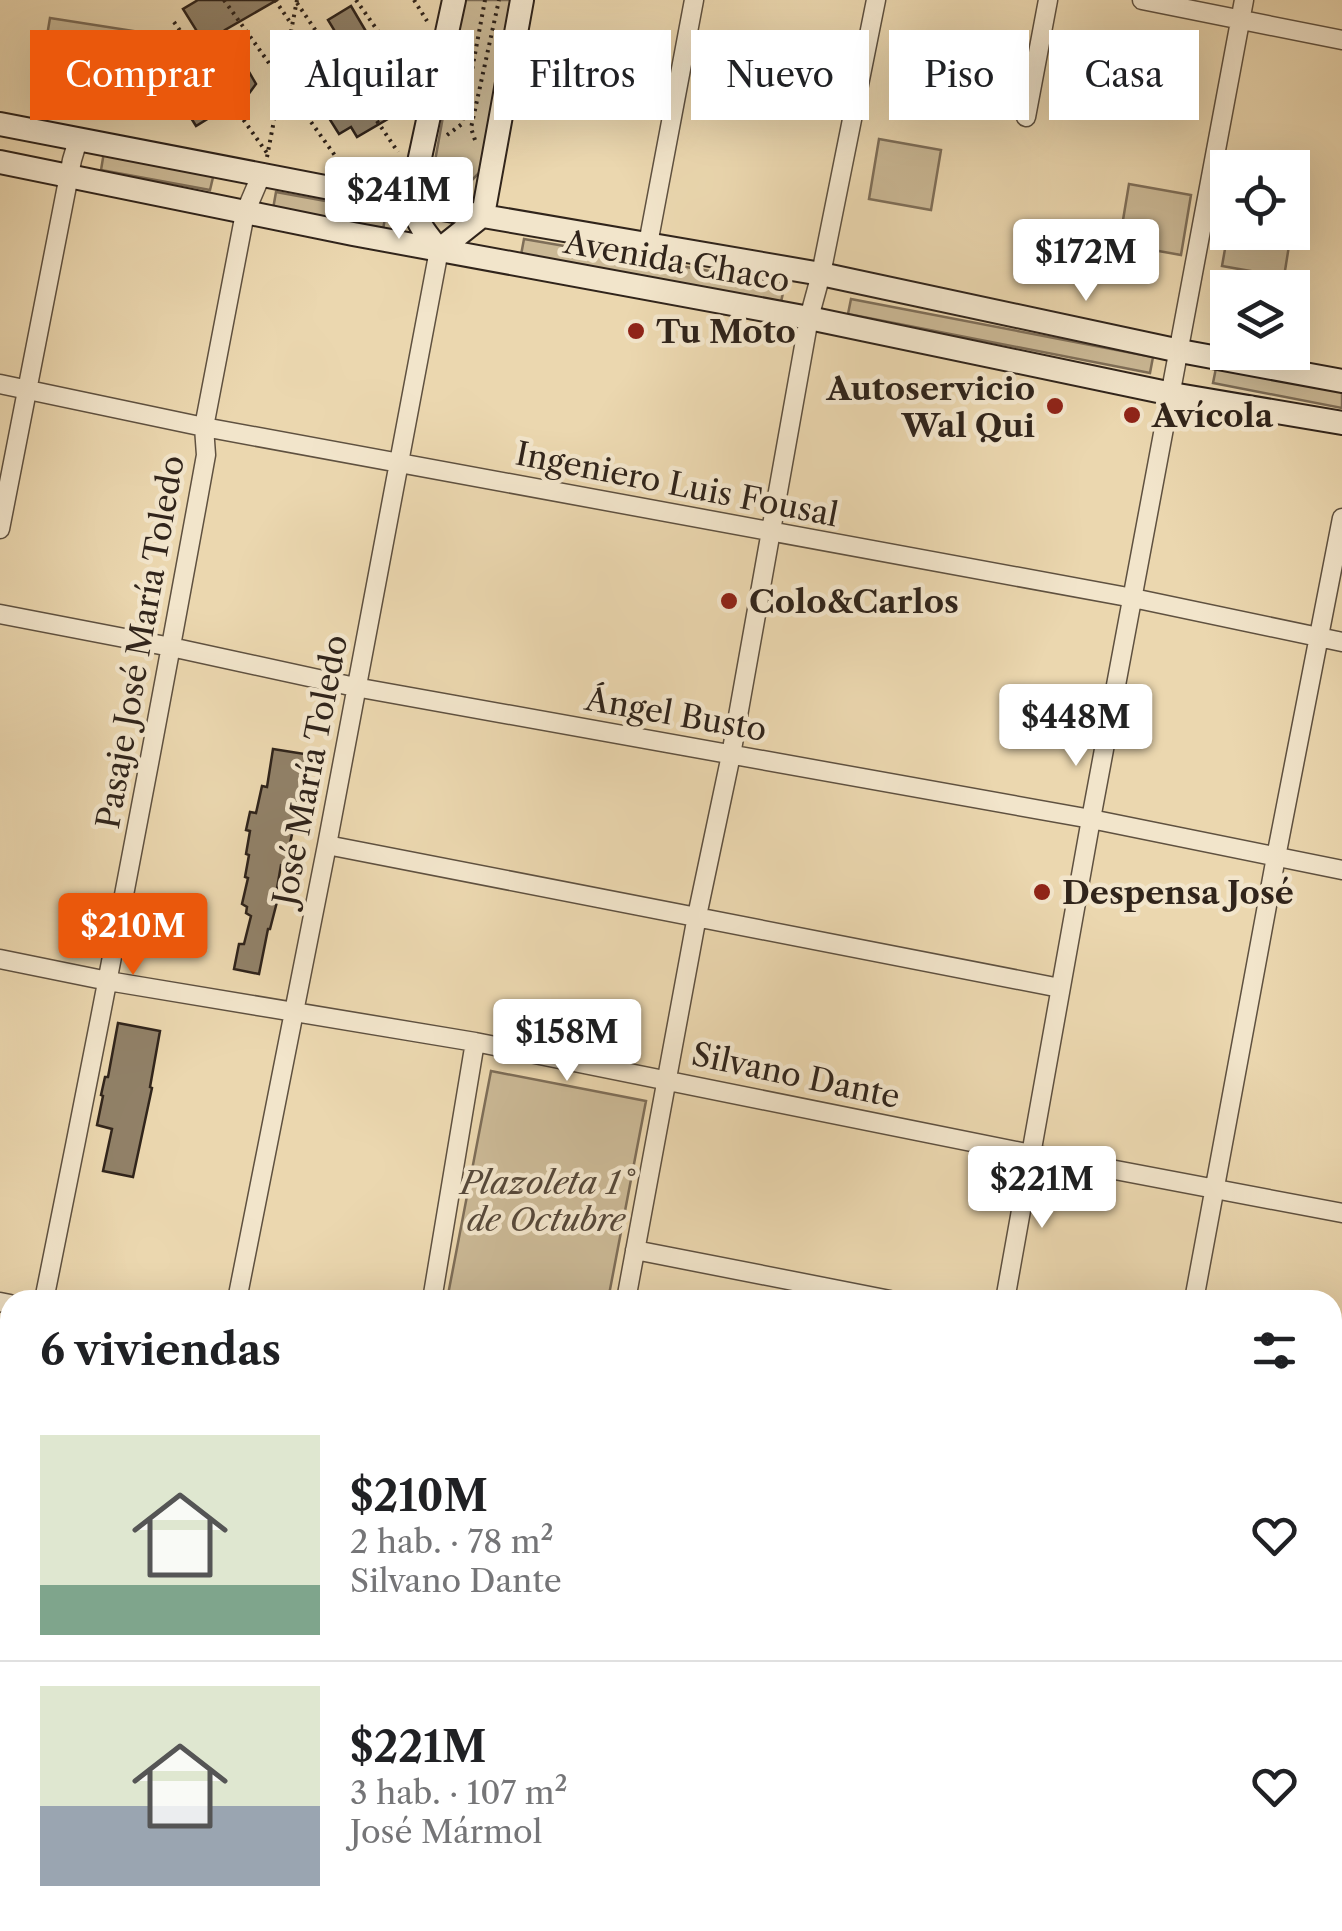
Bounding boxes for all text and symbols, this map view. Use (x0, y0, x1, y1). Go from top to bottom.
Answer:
chip: Comprar (30, 30, 250, 120)
chip: Alquilar (270, 30, 474, 120)
chip: Filtros (494, 30, 671, 120)
chip: Nuevo (691, 30, 869, 120)
chip: Piso (889, 30, 1029, 120)
chip: Casa (1049, 30, 1199, 120)
map controls (1210, 150, 1310, 370)
button: locate (1210, 150, 1310, 250)
pin: $241M (329, 157, 469, 242)
text: $241M (347, 170, 451, 209)
pin: $172M (1016, 219, 1156, 304)
street label: Avenida Chaco (560, 222, 793, 300)
text: $172M (1035, 232, 1137, 271)
button: layers (1210, 270, 1310, 370)
place label: Tu Moto (656, 312, 796, 351)
marker: Tu Moto (625, 320, 647, 342)
place label: Autoservicio Wal Qui (825, 369, 1035, 445)
marker: Autoservicio Wal Qui (1044, 395, 1066, 417)
place label: Avícola (1151, 396, 1274, 435)
marker: Avícola (1121, 404, 1143, 426)
street label: Ingeniero Luis Fousal (512, 434, 842, 534)
street label: Pasaje José María Toledo (88, 452, 192, 832)
place label: Colo&Carlos (749, 582, 959, 621)
marker: Colo&Carlos (718, 590, 740, 612)
street label: José María Toledo (264, 632, 355, 913)
street label: Ángel Busto (581, 679, 770, 749)
pin: $448M (1006, 684, 1146, 769)
text: $448M (1021, 697, 1131, 736)
place label: Despensa José (1062, 873, 1294, 912)
marker: Despensa José (1031, 881, 1053, 903)
pin: $210M (63, 893, 203, 978)
text: $210M (80, 906, 186, 945)
pin: $158M (497, 999, 637, 1084)
text: $158M (515, 1012, 619, 1051)
street label: Silvano Dante (688, 1034, 904, 1116)
pin: $221M (972, 1146, 1112, 1231)
text: $221M (990, 1159, 1094, 1198)
park label: Plazoleta 1° de Octubre (458, 1163, 636, 1239)
icon: filters (1247, 1323, 1302, 1378)
text: 6 viviendas (40, 1324, 281, 1376)
text: $210M (350, 1470, 488, 1522)
icon: home (120, 1475, 240, 1595)
icon: heart (1247, 1508, 1302, 1563)
text: 2 hab. · 78 m² (350, 1522, 554, 1561)
text: Silvano Dante (350, 1561, 562, 1600)
text: $221M (350, 1721, 487, 1773)
icon: home (120, 1726, 240, 1846)
icon: heart (1247, 1759, 1302, 1814)
text: 3 hab. · 107 m² (350, 1773, 568, 1812)
text: José Mármol (350, 1812, 542, 1851)

